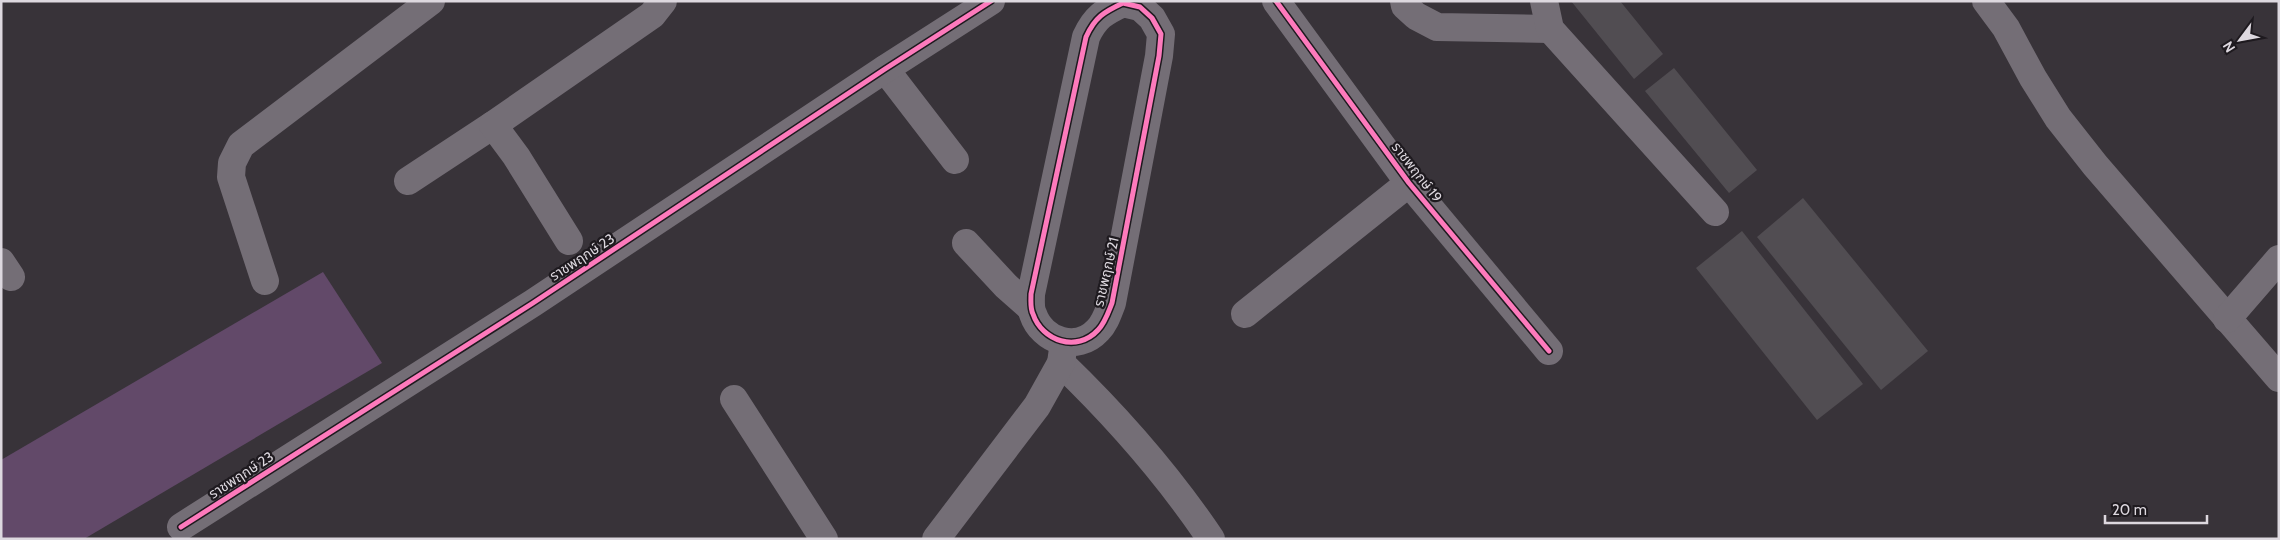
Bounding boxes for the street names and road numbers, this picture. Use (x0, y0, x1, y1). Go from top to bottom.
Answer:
street label: ราชพฤกษ์ 19 (1388, 138, 1446, 206)
street label: ราชพฤกษ์ 23 (546, 229, 618, 285)
street label: ราชพฤกษ์ 21 (1089, 235, 1123, 309)
street label: ราชพฤกษ์ 23 (205, 447, 277, 503)

